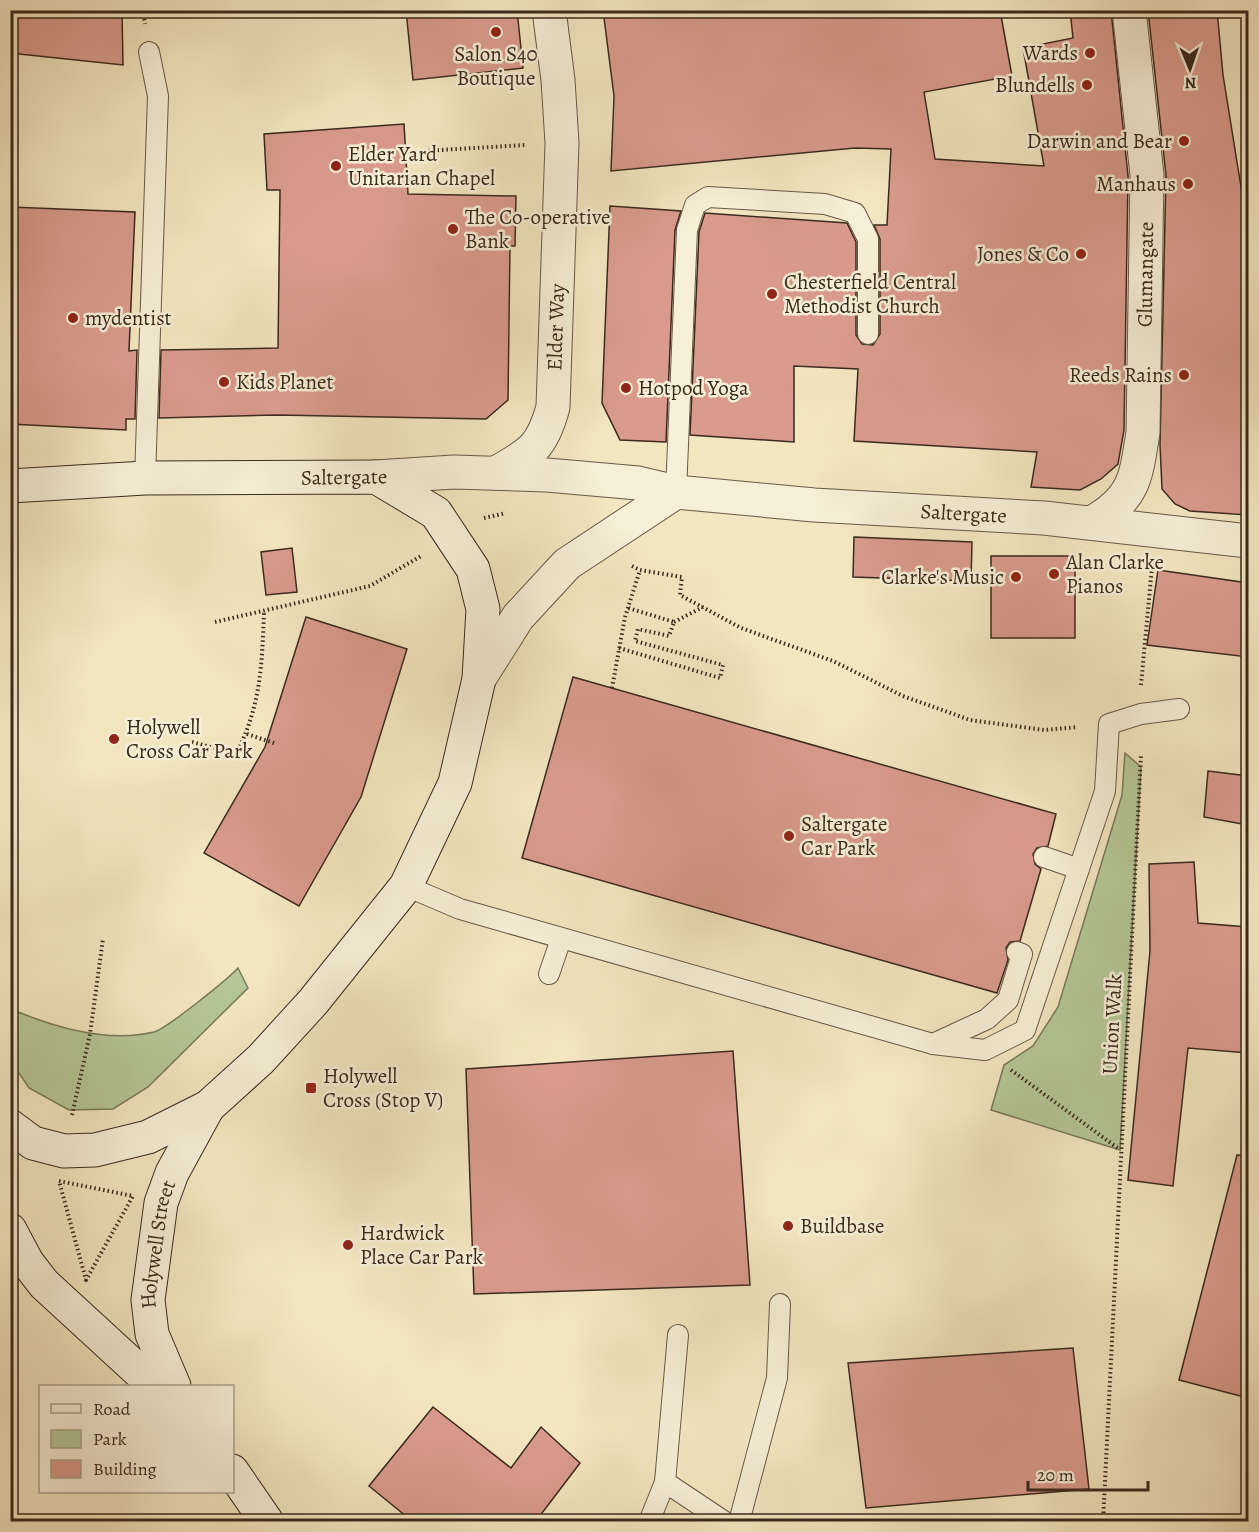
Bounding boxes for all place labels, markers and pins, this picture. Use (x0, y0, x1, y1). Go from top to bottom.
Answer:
marker: Salon S40 Boutique (489, 25, 503, 39)
place label: Wards (1022, 39, 1078, 67)
place label: Salon S40 Boutique (454, 40, 538, 92)
marker: Wards (1083, 46, 1097, 60)
place label: Blundells (995, 71, 1075, 99)
marker: Blundells (1080, 78, 1094, 92)
place label: Darwin and Bear (1026, 127, 1172, 155)
marker: Darwin and Bear (1177, 134, 1191, 148)
place label: Elder Yard Unitarian Chapel (348, 140, 495, 192)
marker: Elder Yard Unitarian Chapel (329, 159, 343, 173)
place label: Manhaus (1096, 170, 1176, 198)
marker: Manhaus (1181, 177, 1195, 191)
place label: The Co-operative Bank (465, 203, 610, 255)
marker: The Co-operative Bank (446, 222, 460, 236)
place label: Jones & Co (977, 240, 1069, 268)
marker: Jones & Co (1074, 247, 1088, 261)
place label: Chesterfield Central Methodist Church (784, 268, 956, 320)
marker: Chesterfield Central Methodist Church (765, 287, 779, 301)
place label: mydentist (85, 304, 172, 332)
marker: mydentist (66, 311, 80, 325)
place label: Reeds Rains (1069, 361, 1172, 389)
place label: Kids Planet (236, 368, 333, 396)
marker: Reeds Rains (1177, 368, 1191, 382)
place label: Hotpod Yoga (638, 374, 749, 402)
marker: Kids Planet (217, 375, 231, 389)
marker: Hotpod Yoga (619, 381, 633, 395)
place label: Alan Clarke Pianos (1065, 548, 1164, 600)
place label: Clarke's Music (881, 563, 1004, 591)
marker: Alan Clarke Pianos (1047, 567, 1061, 581)
marker: Clarke's Music (1009, 570, 1023, 584)
place label: Holywell Cross Car Park (126, 713, 253, 765)
marker: Holywell Cross Car Park (107, 732, 121, 746)
place label: Saltergate Car Park (801, 810, 887, 862)
marker: Saltergate Car Park (782, 829, 796, 843)
place label: Holywell Cross (Stop V) (323, 1062, 443, 1114)
marker: Holywell Cross (Stop V) (304, 1081, 318, 1095)
place label: Buildbase (800, 1212, 885, 1240)
place label: Hardwick Place Car Park (360, 1219, 484, 1271)
marker: Buildbase (781, 1219, 795, 1233)
marker: Hardwick Place Car Park (341, 1238, 355, 1252)

